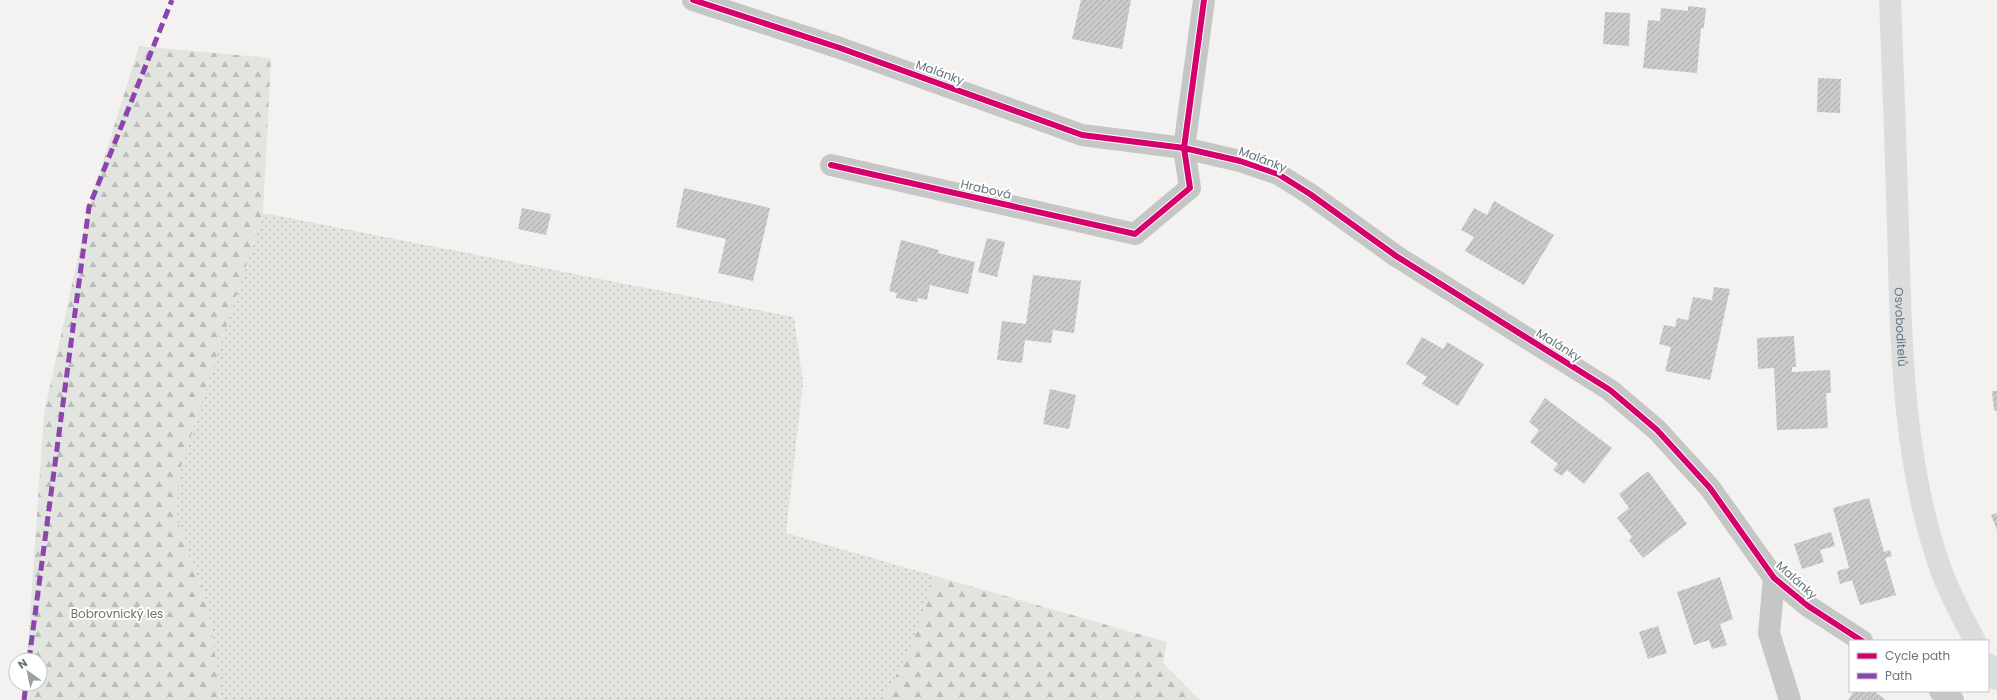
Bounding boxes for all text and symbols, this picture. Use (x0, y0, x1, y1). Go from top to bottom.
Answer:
street label: Malánky (914, 55, 967, 89)
street label: Malánky (1237, 142, 1290, 176)
street label: Hrabová (959, 175, 1013, 203)
street label: Osvoboditelů (1891, 287, 1912, 367)
street label: Malánky (1533, 325, 1585, 366)
street label: Malánky (1773, 557, 1821, 603)
park label: Bobrovnický les (71, 605, 163, 622)
legend (1849, 640, 1989, 692)
text: Cycle path (1885, 647, 1950, 664)
north arrow (8, 652, 48, 692)
text: N (15, 655, 30, 673)
text: Path (1885, 667, 1912, 684)

